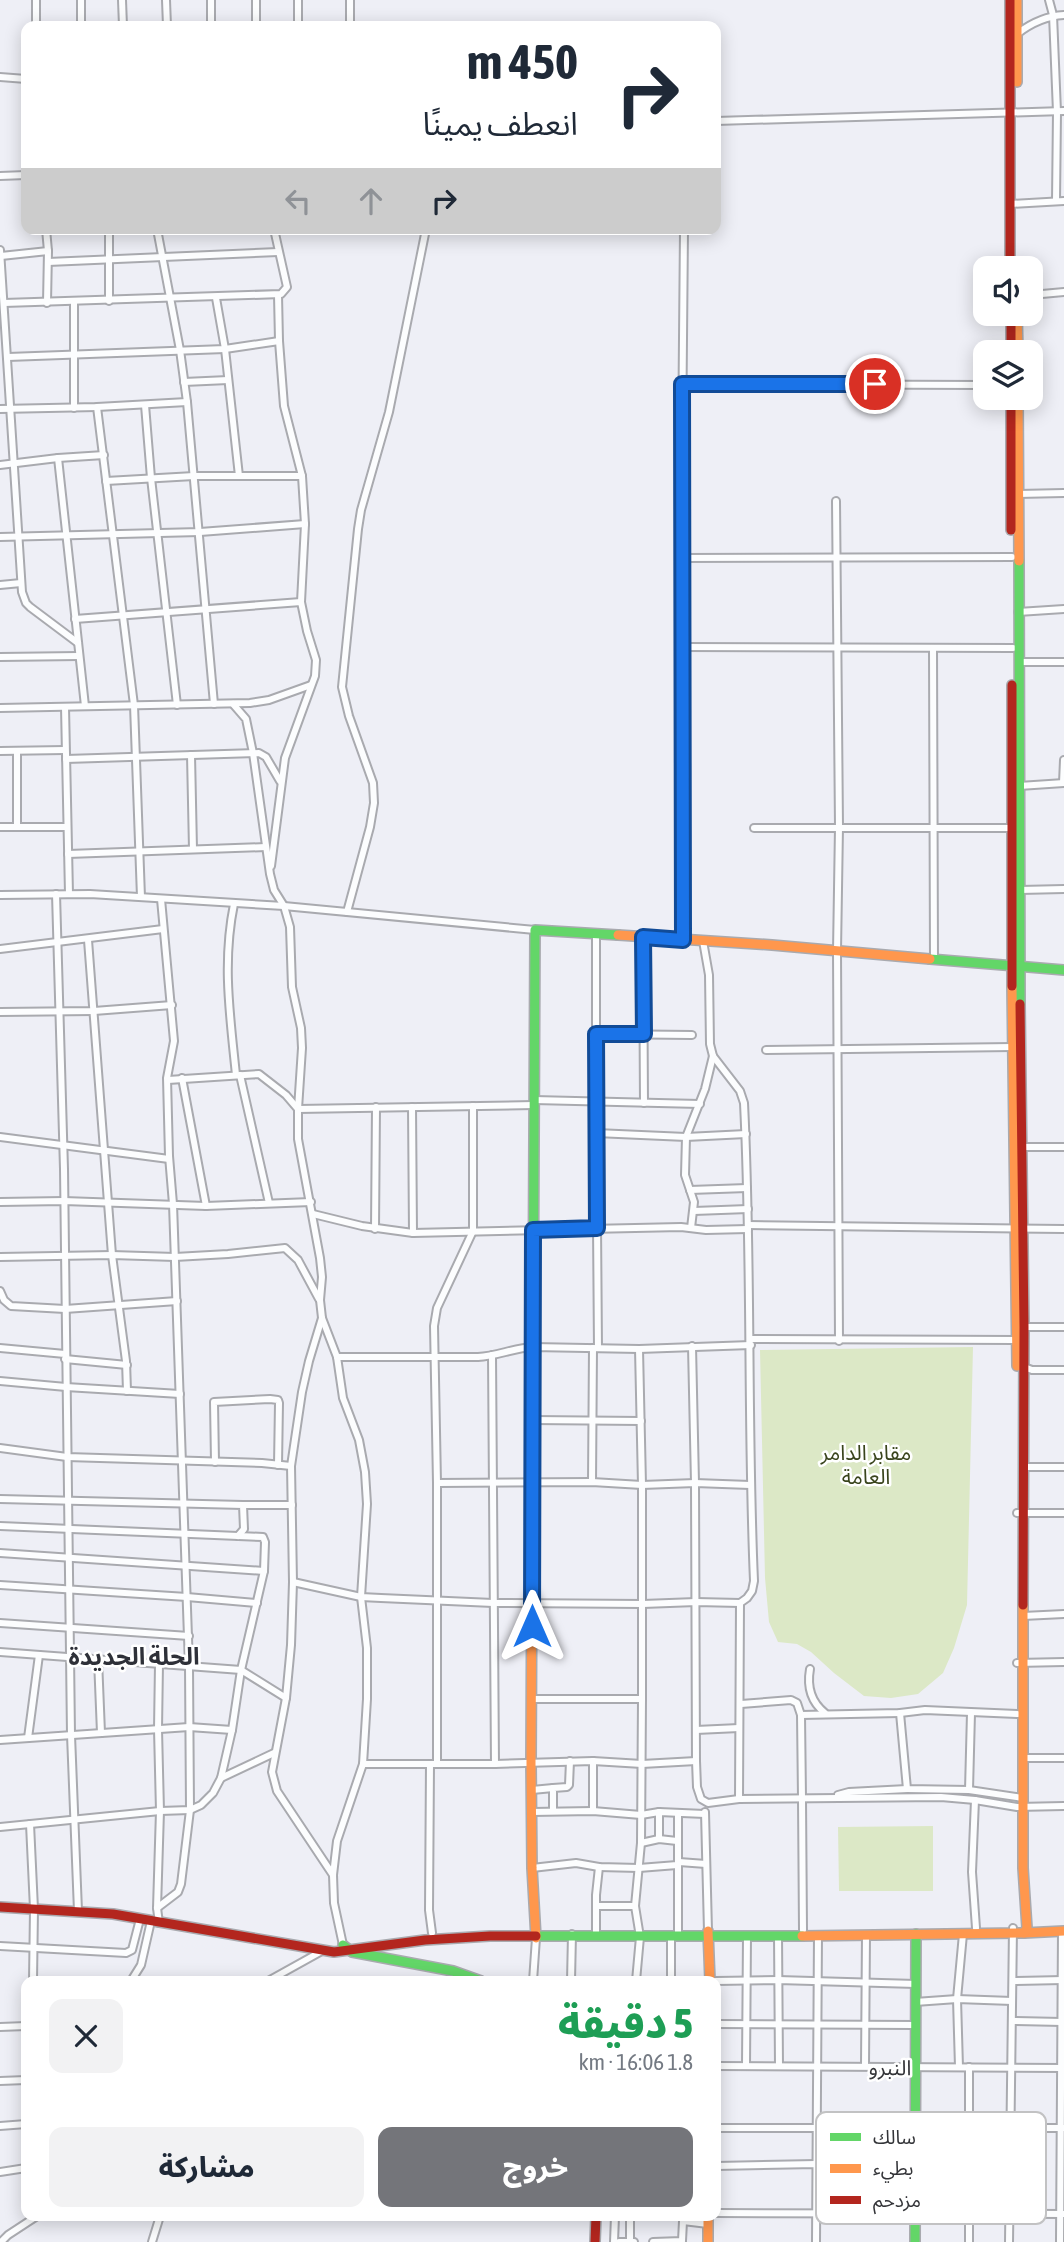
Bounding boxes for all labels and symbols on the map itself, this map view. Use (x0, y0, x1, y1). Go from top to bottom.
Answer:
pin (845, 354, 905, 414)
park label: مقابر الدامر العامة (820, 1440, 911, 1488)
position arrow (495, 1589, 569, 1663)
district label: الحلة الجديدة (69, 1643, 199, 1671)
street label: النبرو (868, 2055, 911, 2080)
legend (816, 2112, 1046, 2224)
text: سالك (873, 2126, 916, 2148)
text: بطيء (873, 2157, 913, 2183)
text: مزدحم (873, 2189, 921, 2215)

